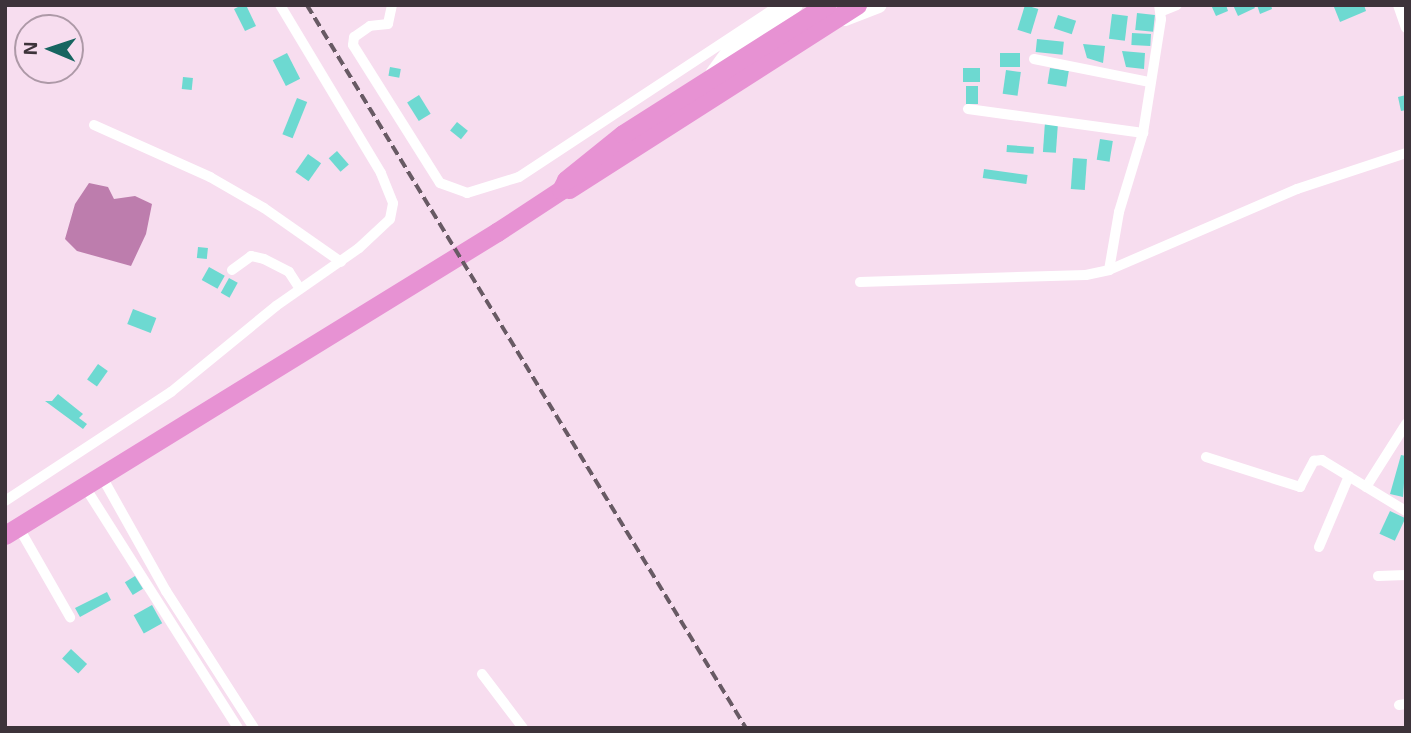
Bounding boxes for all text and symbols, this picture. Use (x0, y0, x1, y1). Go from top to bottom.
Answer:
north arrow (14, 14, 84, 84)
text: N (18, 41, 41, 56)

